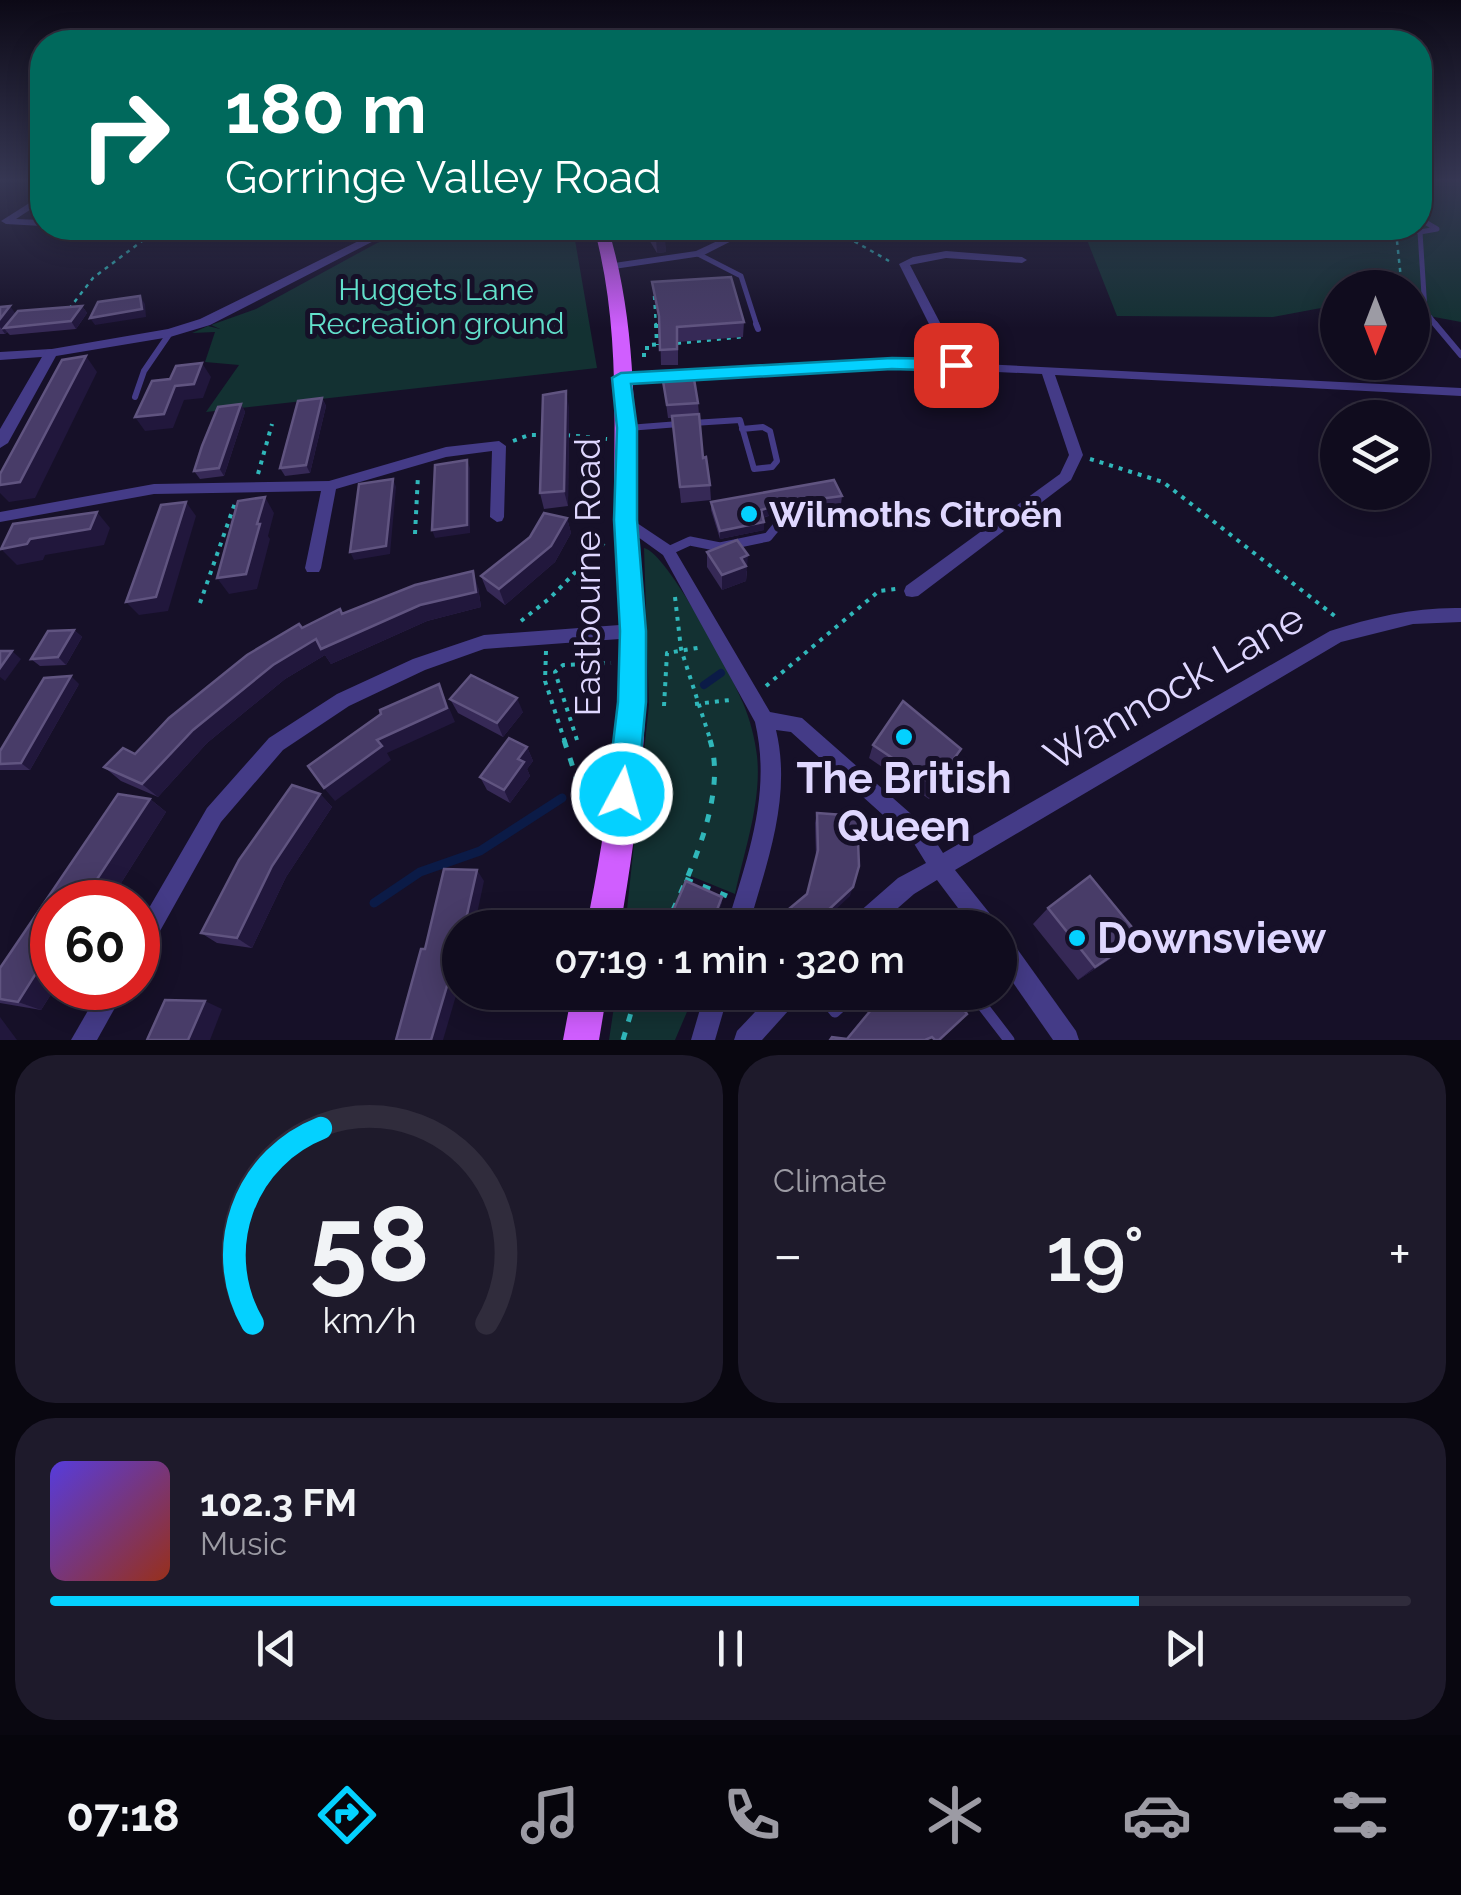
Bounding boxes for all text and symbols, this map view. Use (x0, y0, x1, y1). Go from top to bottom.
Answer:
text: 180 m (225, 67, 427, 149)
icon: right (60, 70, 190, 200)
text: Gorringe Valley Road (225, 151, 661, 204)
north arrow (1320, 270, 1430, 380)
map controls (1320, 270, 1430, 510)
park label: Huggets Lane Recreation ground (307, 272, 565, 341)
pin (914, 323, 999, 408)
icon: arrive (929, 338, 984, 393)
button: layers (1320, 400, 1430, 510)
street label: Eastbourne Road (567, 438, 608, 716)
place label: Wilmoths Citroën (769, 494, 1063, 535)
marker: Wilmoths Citroën (738, 503, 760, 525)
street label: Wannock Lane (1036, 593, 1312, 781)
marker: The British Queen (893, 726, 915, 748)
position arrow (570, 742, 674, 846)
place label: The British Queen (796, 754, 1012, 851)
speed limit sign: 60 (30, 880, 160, 1010)
place label: Downsview (1097, 914, 1327, 963)
marker: Downsview (1066, 927, 1088, 949)
text: 07:19 · 1 min · 320 m (554, 937, 905, 982)
text: Climate (773, 1162, 887, 1199)
text: 58 (309, 1183, 429, 1305)
text: 19° (1046, 1210, 1144, 1299)
text: − (773, 1222, 803, 1287)
text: + (1388, 1222, 1411, 1287)
text: km/h (322, 1299, 416, 1341)
text: 102.3 FM (200, 1480, 357, 1525)
text: Music (200, 1525, 287, 1562)
icon: previous (249, 1621, 304, 1676)
icon: pause (703, 1621, 758, 1676)
icon: next (1157, 1621, 1212, 1676)
icon: directions (312, 1780, 382, 1850)
icon: music (515, 1780, 585, 1850)
icon: phone (717, 1780, 787, 1850)
icon: climate (920, 1780, 990, 1850)
icon: car (1122, 1780, 1192, 1850)
icon: filters (1325, 1780, 1395, 1850)
text: 07:18 (66, 1789, 180, 1842)

